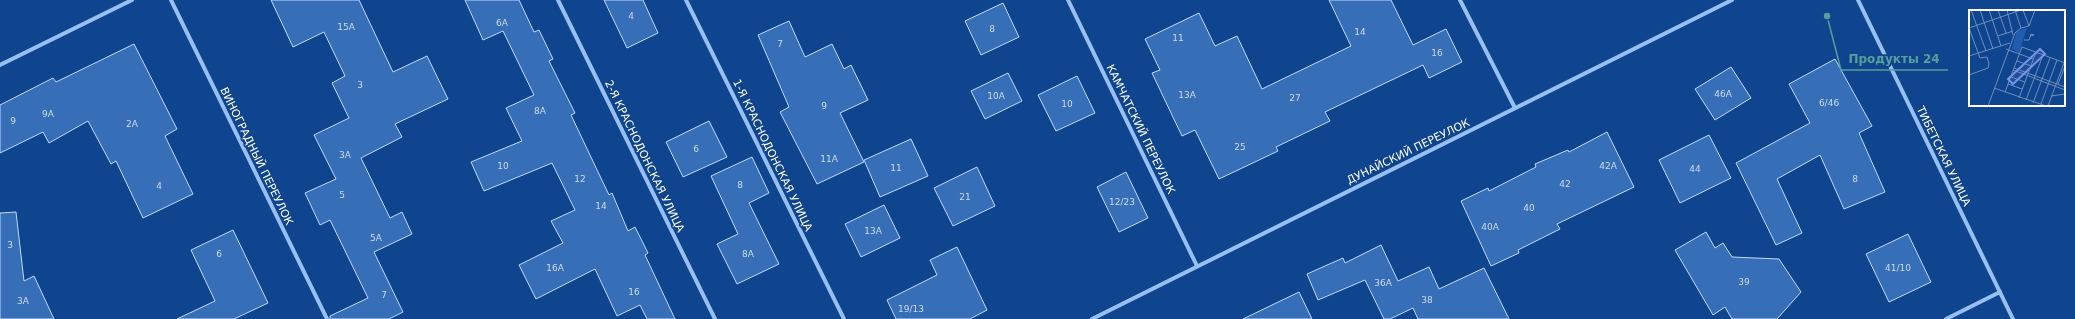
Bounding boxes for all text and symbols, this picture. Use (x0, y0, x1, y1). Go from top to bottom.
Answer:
inset map (1969, 10, 2065, 106)
house number: 4 (628, 11, 634, 21)
house number: 6А (496, 18, 509, 28)
house number: 15А (337, 22, 356, 32)
house number: 8 (989, 24, 995, 34)
house number: 14 (1354, 27, 1366, 37)
house number: 11 (1172, 33, 1184, 43)
house number: 7 (777, 39, 783, 49)
callout: Продукты 24 (1841, 46, 1948, 70)
house number: 16 (1431, 48, 1443, 58)
text: Продукты 24 (1848, 52, 1940, 66)
street label: КАМЧАТСКИЙ ПЕРЕУЛОК (1104, 62, 1178, 196)
street label: 1-Я КРАСНОДОНСКАЯ УЛИЦА (730, 77, 815, 234)
street label: 2-Я КРАСНОДОНСКАЯ УЛИЦА (602, 78, 687, 235)
house number: 3 (357, 80, 363, 90)
street label: ВИНОГРАДНЫЙ ПЕРЕУЛОК (217, 85, 296, 228)
house number: 46А (1714, 89, 1733, 99)
house number: 13А (1178, 90, 1197, 100)
house number: 10А (987, 91, 1006, 101)
house number: 27 (1289, 93, 1301, 103)
house number: 6/46 (1819, 98, 1839, 108)
house number: 10 (1061, 99, 1073, 109)
house number: 9 (821, 101, 827, 111)
street label: ТИБЕТСКАЯ УЛИЦА (1913, 103, 1974, 209)
house number: 8А (534, 106, 547, 116)
house number: 9А (42, 109, 55, 119)
house number: 9 (10, 116, 16, 126)
street label: ДУНАЙСКИЙ ПЕРЕУЛОК (1345, 116, 1472, 187)
house number: 2А (126, 119, 139, 129)
house number: 25 (1234, 142, 1246, 152)
house number: 6 (693, 144, 699, 154)
house number: 3А (339, 150, 352, 160)
house number: 11А (820, 154, 839, 164)
house number: 10 (497, 161, 509, 171)
house number: 42А (1599, 161, 1618, 171)
house number: 11 (890, 163, 902, 173)
house number: 44 (1689, 164, 1701, 174)
house number: 12 (574, 174, 586, 184)
house number: 8 (1852, 174, 1858, 184)
house number: 42 (1559, 179, 1571, 189)
house number: 8 (737, 180, 743, 190)
house number: 4 (156, 181, 162, 191)
house number: 5 (339, 190, 345, 200)
house number: 21 (959, 192, 971, 202)
house number: 12/23 (1109, 197, 1135, 207)
house number: 14 (595, 201, 607, 211)
house number: 40 (1523, 203, 1535, 213)
house number: 40А (1481, 222, 1500, 232)
house number: 13А (864, 226, 883, 236)
house number: 5А (370, 233, 383, 243)
house number: 3 (7, 240, 13, 250)
house number: 6 (216, 249, 222, 259)
house number: 8А (742, 249, 755, 259)
house number: 16А (546, 263, 565, 273)
house number: 41/10 (1885, 263, 1911, 273)
house number: 39 (1738, 277, 1750, 287)
house number: 36А (1374, 278, 1393, 288)
house number: 16 (628, 287, 640, 297)
house number: 7 (381, 290, 387, 300)
house number: 38 (1421, 295, 1433, 305)
house number: 3А (17, 296, 30, 306)
house number: 19/13 (898, 304, 924, 314)

